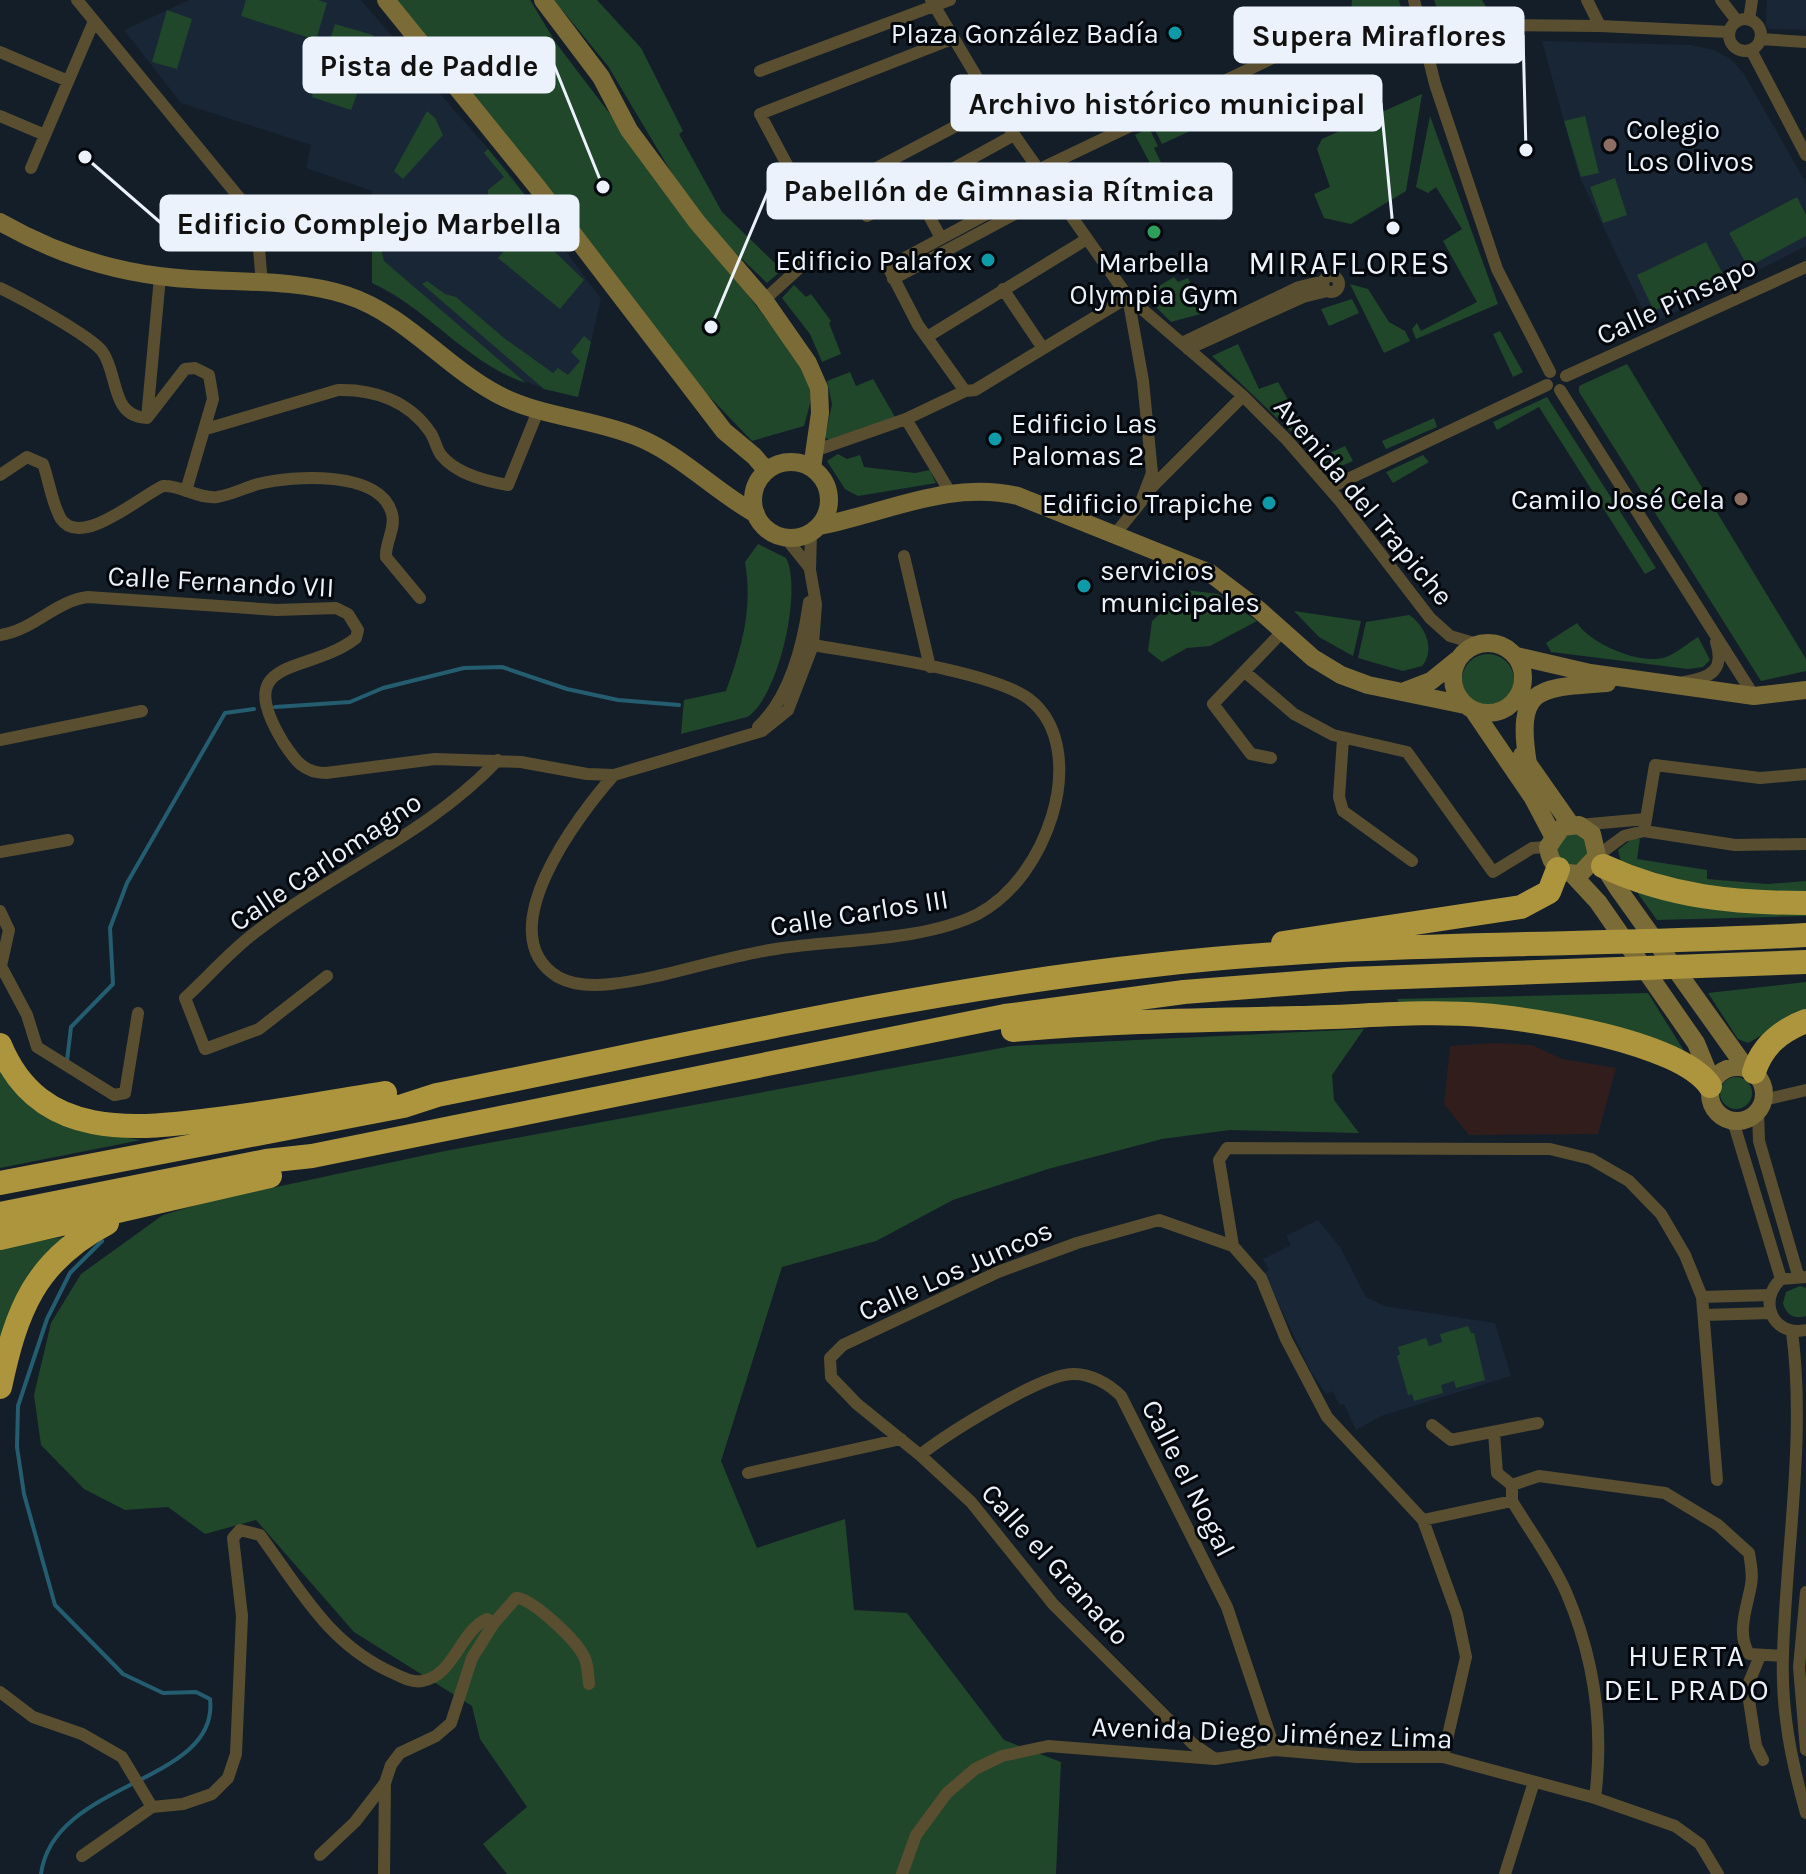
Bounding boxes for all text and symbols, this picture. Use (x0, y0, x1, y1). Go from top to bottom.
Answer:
callout: Supera Miraflores (1235, 8, 1523, 62)
place label: Plaza González Badía (891, 17, 1159, 50)
text: Supera Miraflores (1251, 18, 1507, 54)
marker: Plaza González Badía (1166, 24, 1184, 42)
callout: Pista de Paddle (304, 38, 554, 92)
text: Pista de Paddle (320, 48, 538, 84)
callout: Archivo histórico municipal (952, 76, 1381, 130)
text: Archivo histórico municipal (969, 86, 1365, 122)
place label: Colegio Los Olivos (1626, 113, 1754, 178)
marker: Colegio Los Olivos (1601, 136, 1619, 154)
callout: Pabellón de Gimnasia Rítmica (768, 164, 1231, 218)
text: Pabellón de Gimnasia Rítmica (783, 173, 1215, 209)
callout: Edificio Complejo Marbella (161, 196, 578, 250)
text: Edificio Complejo Marbella (176, 206, 562, 242)
marker: Marbella Olympia Gym (1145, 223, 1163, 241)
place label: Edificio Palafox (775, 244, 972, 277)
district label: MIRAFLORES (1248, 245, 1452, 282)
place label: Marbella Olympia Gym (1069, 246, 1239, 311)
street label: Calle Pinsapo (1591, 249, 1761, 352)
marker: Edificio Palafox (979, 251, 997, 269)
street label: Avenida del Trapiche (1267, 391, 1460, 612)
place label: Edificio Las Palomas 2 (1011, 407, 1158, 472)
marker: Edificio Las Palomas 2 (986, 430, 1004, 448)
place label: Camilo José Cela (1511, 483, 1725, 516)
place label: Edificio Trapiche (1042, 487, 1253, 520)
marker: Camilo José Cela (1732, 490, 1750, 508)
marker: Edificio Trapiche (1260, 494, 1278, 512)
place label: servicios municipales (1100, 554, 1260, 619)
street label: Calle Fernando VII (107, 559, 335, 604)
marker: servicios municipales (1075, 577, 1093, 595)
street label: Calle Carlomagno (223, 785, 428, 938)
street label: Calle Carlos III (768, 882, 951, 943)
street label: Calle Los Juncos (853, 1213, 1057, 1328)
street label: Calle el Nogal (1135, 1394, 1242, 1562)
street label: Calle el Granado (974, 1477, 1137, 1652)
district label: HUERTA DEL PRADO (1603, 1638, 1771, 1708)
street label: Avenida Diego Jiménez Lima (1091, 1710, 1453, 1755)

